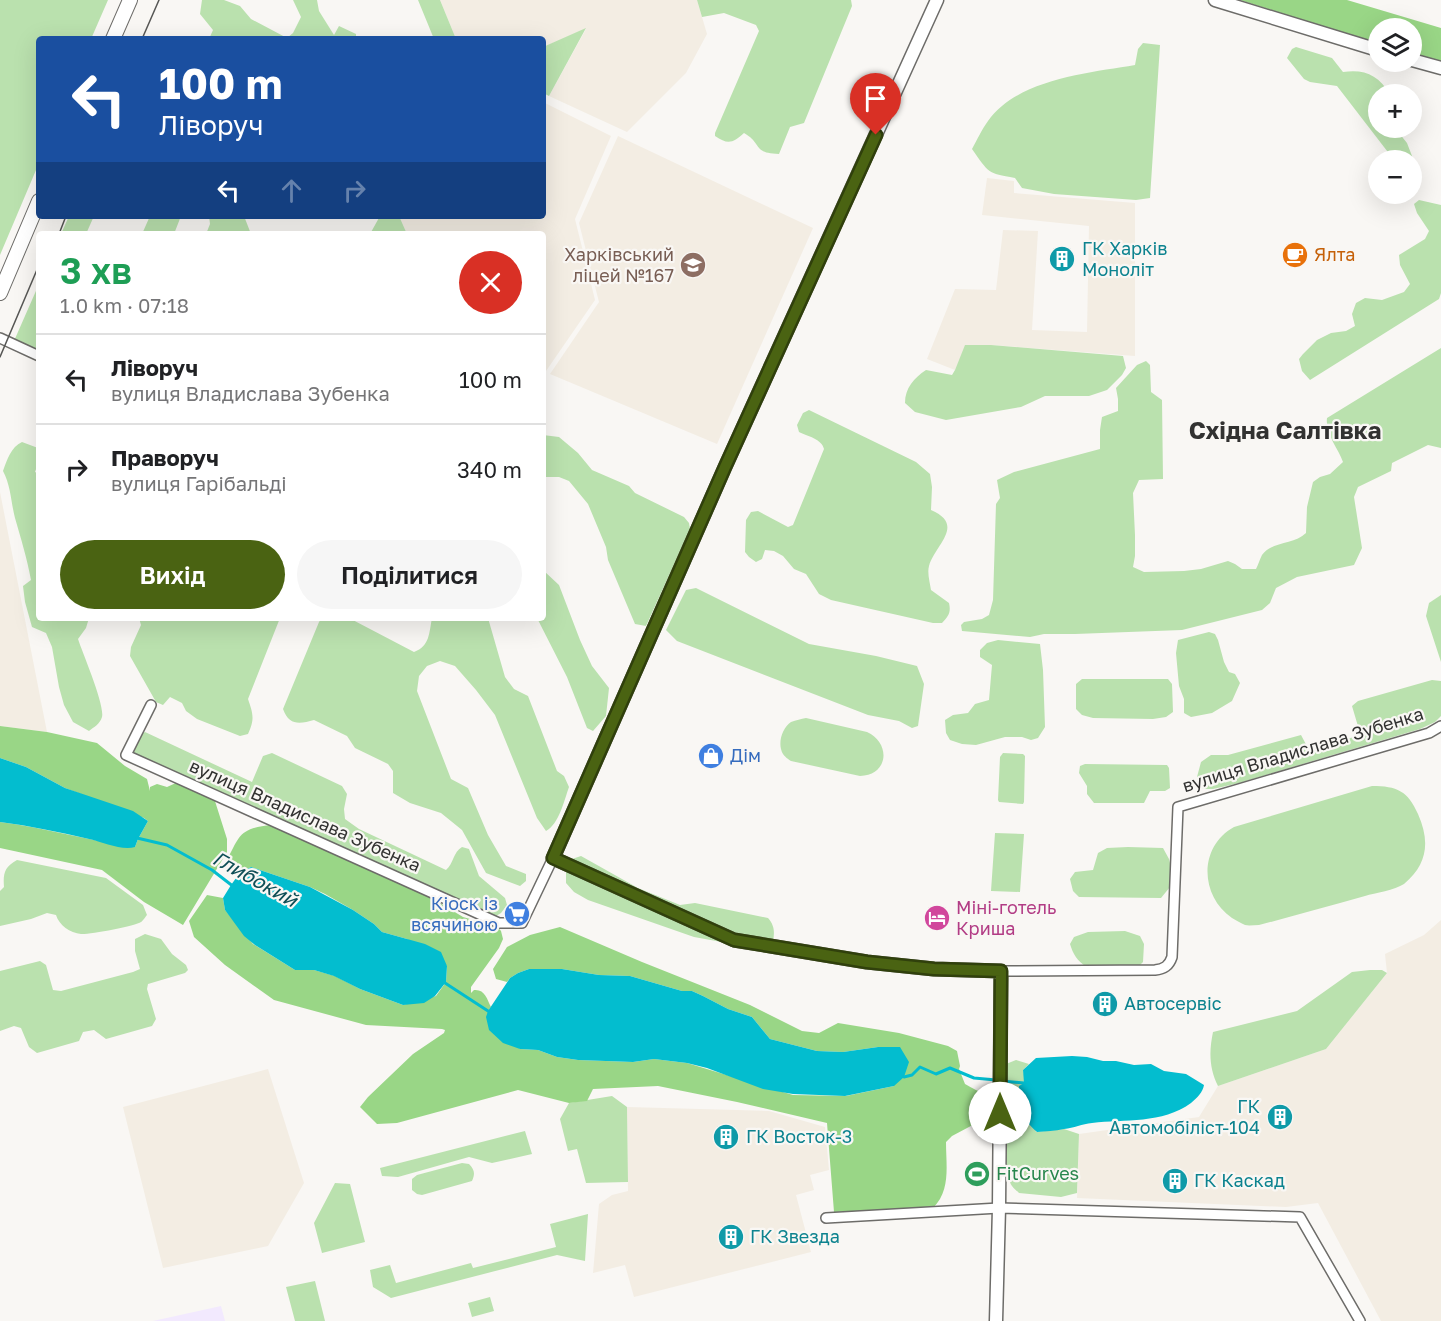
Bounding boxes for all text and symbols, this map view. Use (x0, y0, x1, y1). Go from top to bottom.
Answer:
map controls (1368, 18, 1422, 204)
button: layers (1368, 18, 1422, 72)
text: 100 m (159, 58, 282, 108)
icon: left (60, 60, 138, 138)
pin (850, 73, 901, 135)
icon: arrive (859, 82, 892, 115)
button: + (1368, 84, 1422, 138)
text: Ліворуч (159, 109, 263, 141)
button: − (1368, 150, 1422, 204)
icon: left (212, 174, 245, 207)
icon: ahead (275, 174, 308, 207)
icon: right (338, 174, 371, 207)
place label: ГК Харків Моноліт (1082, 237, 1167, 280)
cafe icon: Ялта (1280, 240, 1310, 270)
place label: Харківський ліцей №167 (564, 243, 674, 286)
place label: Ялта (1314, 243, 1356, 265)
building icon: ГК Харків Моноліт (1047, 244, 1077, 274)
text: 3 хв (60, 249, 132, 292)
school or university icon: Харківський ліцей №167 (678, 250, 708, 280)
button: close (459, 251, 522, 314)
text: 1.0 km · 07:18 (60, 293, 189, 317)
text: Ліворуч (111, 354, 198, 381)
icon: left (60, 363, 93, 396)
text: 100 m (459, 366, 522, 393)
text: вулиця Владислава Зубенка (111, 381, 390, 405)
district label: Східна Салтівка (1189, 415, 1381, 444)
text: Праворуч (111, 444, 219, 471)
icon: right (60, 453, 93, 486)
text: 340 m (457, 456, 522, 483)
text: вулиця Гарібальді (111, 471, 287, 495)
button: Вихід (60, 540, 285, 609)
button: Поділитися (297, 540, 522, 609)
street label: вулиця Владислава Зубенка (1180, 702, 1426, 796)
shop icon: Дім (696, 741, 726, 771)
place label: Дім (730, 744, 761, 766)
street label: вулиця Владислава Зубенка (186, 754, 424, 876)
water label: Глибокий (209, 845, 303, 912)
place label: Кіоск із всячиною (411, 892, 498, 935)
place label: Міні-готель Криша (956, 896, 1057, 939)
supermarket icon: Кіоск із всячиною (502, 899, 532, 929)
hotel icon: Міні-готель Криша (922, 903, 952, 933)
building icon: Автосервіс (1090, 989, 1120, 1019)
place label: Автосервіс (1124, 992, 1222, 1014)
position arrow (968, 1081, 1032, 1145)
place label: ГК Автомобіліст-104 (1109, 1095, 1260, 1138)
building icon: ГК Автомобіліст-104 (1265, 1102, 1295, 1132)
building icon: ГК Восток-3 (711, 1122, 741, 1152)
place label: ГК Восток-3 (746, 1125, 852, 1147)
sports icon: FitCurves (962, 1159, 992, 1189)
place label: FitCurves (996, 1162, 1079, 1184)
building icon: ГК Каскад (1160, 1166, 1190, 1196)
place label: ГК Каскад (1194, 1169, 1285, 1191)
building icon: ГК Звезда (716, 1222, 746, 1252)
place label: ГК Звезда (750, 1225, 840, 1247)

